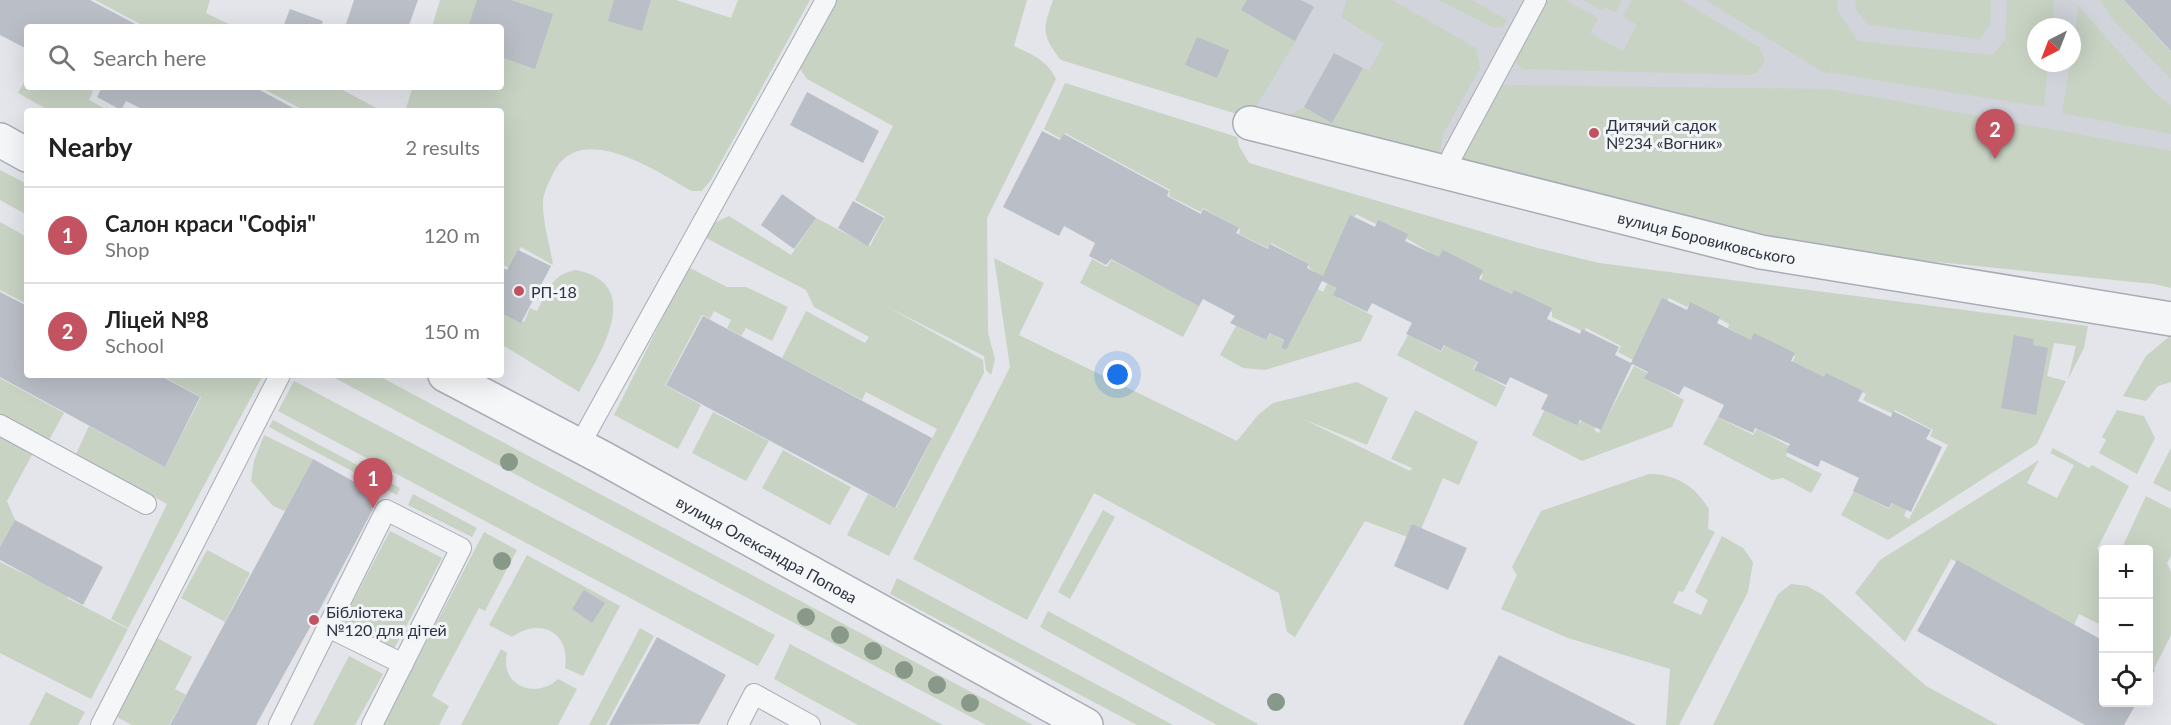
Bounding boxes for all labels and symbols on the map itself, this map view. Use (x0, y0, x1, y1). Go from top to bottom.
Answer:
north arrow (2027, 18, 2081, 72)
pin: 2 (1976, 110, 2014, 159)
place label: Дитячий садок №234 «Вогник» (1606, 115, 1723, 152)
marker: Дитячий садок №234 «Вогник» (1587, 126, 1601, 140)
street label: вулиця Боровиковського (1616, 207, 1797, 267)
place label: РП-18 (531, 282, 577, 301)
marker: РП-18 (512, 284, 526, 298)
your location (1103, 360, 1132, 389)
pin: 1 (354, 458, 392, 508)
street label: вулиця Олександра Попова (673, 491, 861, 606)
place label: Бібліотека №120 для дітей (326, 602, 447, 639)
marker: Бібліотека №120 для дітей (307, 613, 321, 627)

